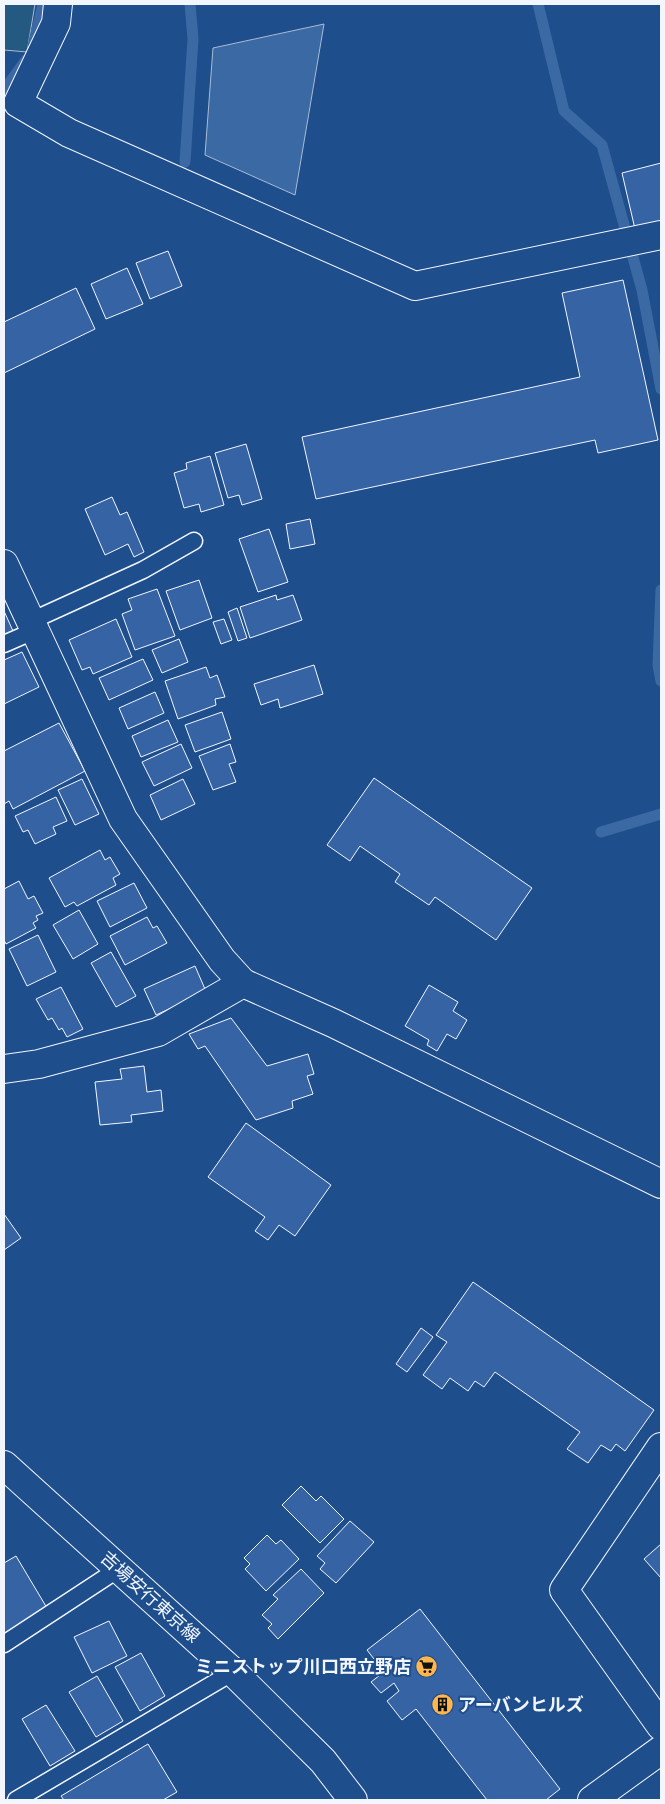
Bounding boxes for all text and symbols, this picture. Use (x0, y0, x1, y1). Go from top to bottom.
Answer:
street label: 吉場安行東京線 (96, 1546, 205, 1647)
place label: ミニストップ川口西立野店 (195, 1655, 411, 1677)
supermarket icon: ミニストップ川口西立野店 (415, 1655, 439, 1679)
building icon: アーバンヒルズ (430, 1693, 454, 1717)
place label: アーバンヒルズ (458, 1693, 584, 1715)

